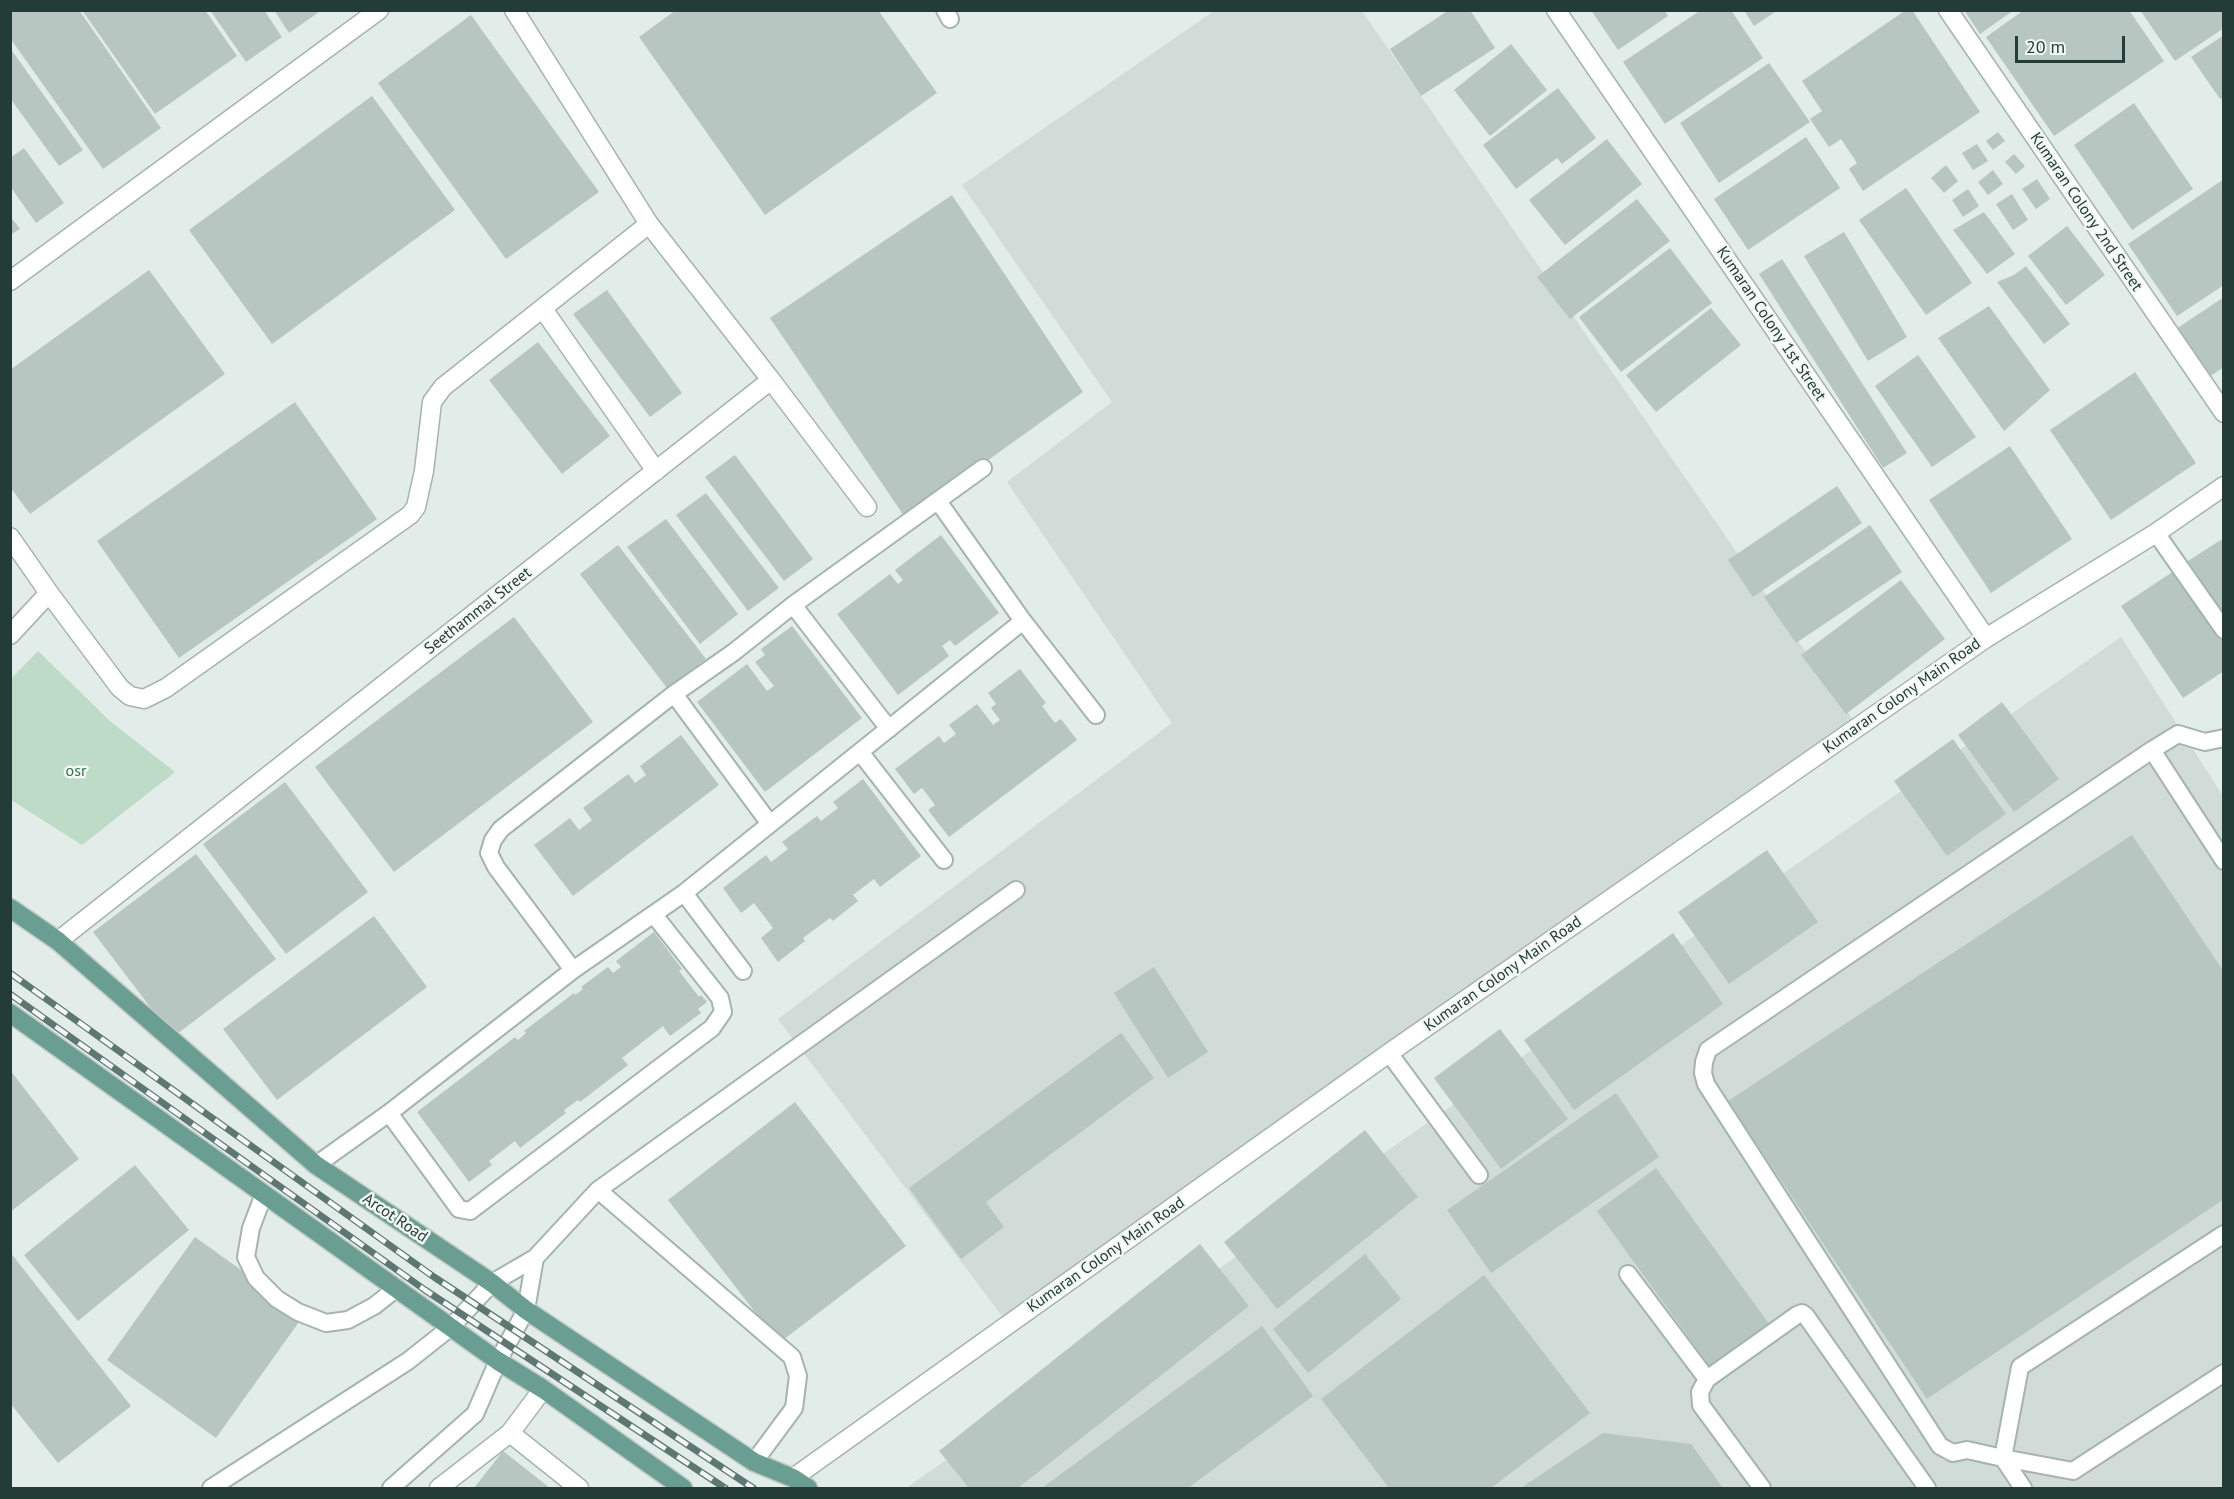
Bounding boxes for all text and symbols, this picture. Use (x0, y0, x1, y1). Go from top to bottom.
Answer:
scale bar (2018, 24, 2128, 62)
text: 20 m (2026, 35, 2065, 58)
street label: Kumaran Colony 2nd Street (2026, 129, 2146, 295)
street label: Kumaran Colony 1st Street (1712, 243, 1830, 405)
street label: Seethammal Street (421, 563, 535, 659)
street label: Kumaran Colony Main Road (1820, 634, 1984, 758)
park label: osr (66, 761, 86, 781)
street label: Kumaran Colony Main Road (1421, 912, 1585, 1036)
street label: Arcot Road (359, 1189, 431, 1247)
street label: Kumaran Colony Main Road (1024, 1193, 1188, 1317)

